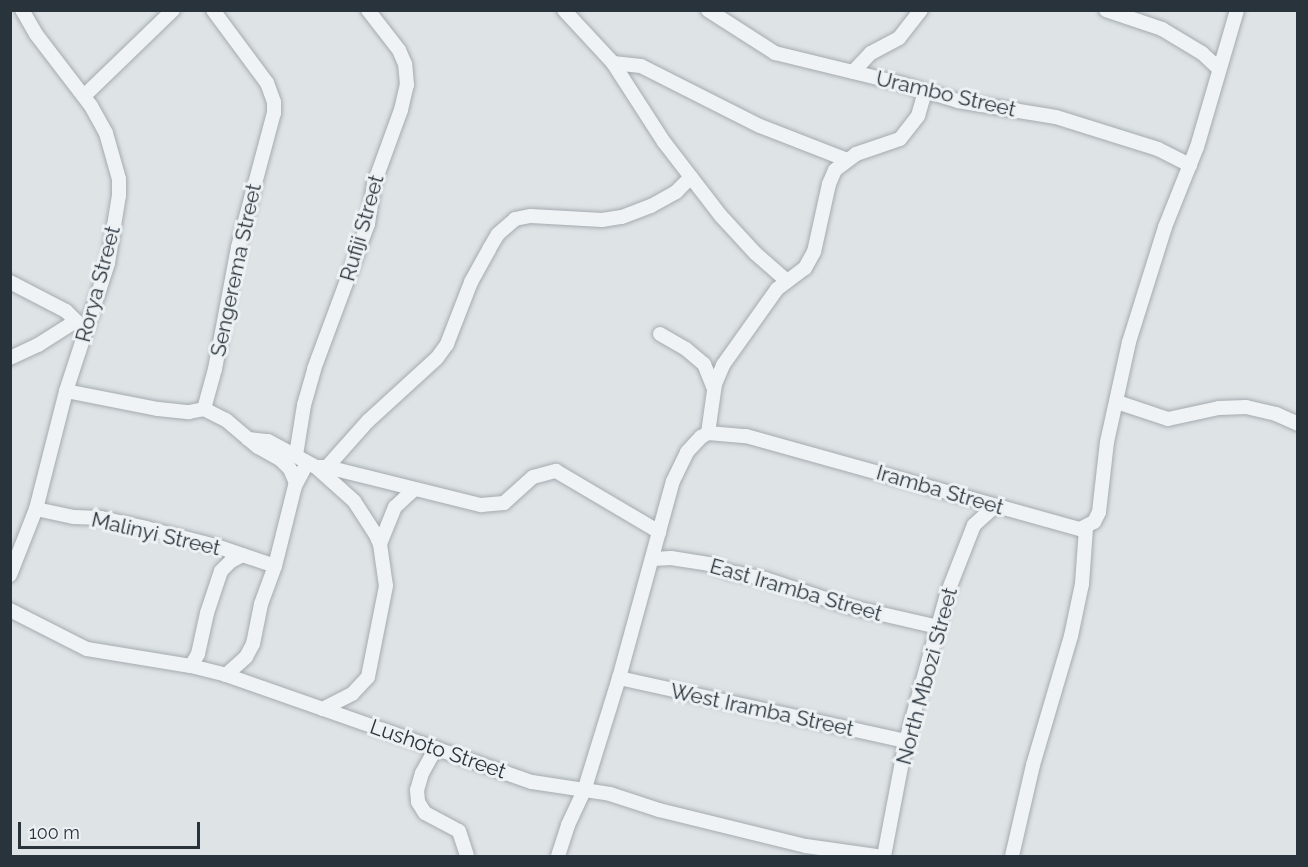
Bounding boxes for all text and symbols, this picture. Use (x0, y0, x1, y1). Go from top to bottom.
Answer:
street label: Urambo Street (874, 66, 1018, 122)
street label: Rufiji Street (335, 172, 389, 284)
street label: Sengerema Street (205, 181, 267, 359)
street label: Rorya Street (70, 223, 126, 345)
street label: Iramba Street (873, 460, 1007, 520)
street label: Malinyi Street (89, 507, 223, 561)
street label: East Iramba Street (707, 553, 885, 627)
street label: North Mbozi Street (891, 585, 963, 767)
street label: West Iramba Street (668, 678, 856, 742)
street label: Lushoto Street (367, 714, 509, 784)
scale bar (21, 810, 202, 848)
text: 100 m (29, 822, 80, 843)

